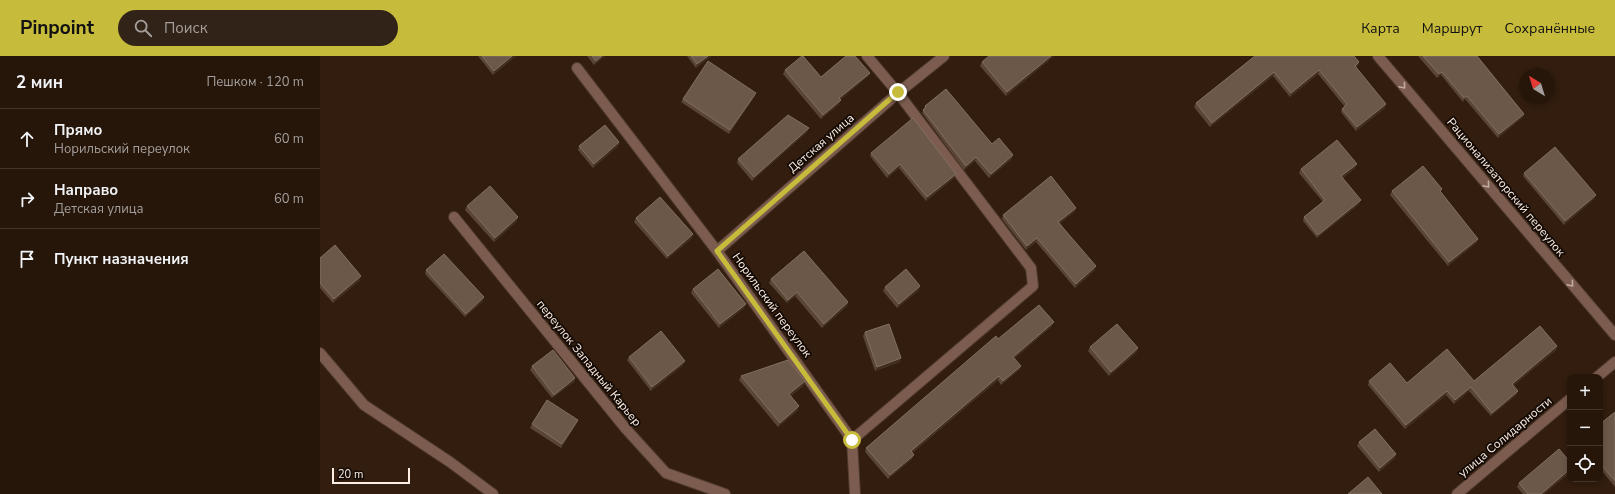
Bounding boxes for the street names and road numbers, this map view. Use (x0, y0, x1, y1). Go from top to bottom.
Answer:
street label: Детская улица (785, 110, 857, 176)
street label: Рационализаторский переулок (1443, 114, 1569, 260)
street label: Норильский переулок (729, 250, 816, 361)
street label: переулок Западный Карьер (533, 297, 645, 429)
street label: улица Солидарности (1455, 393, 1555, 481)

